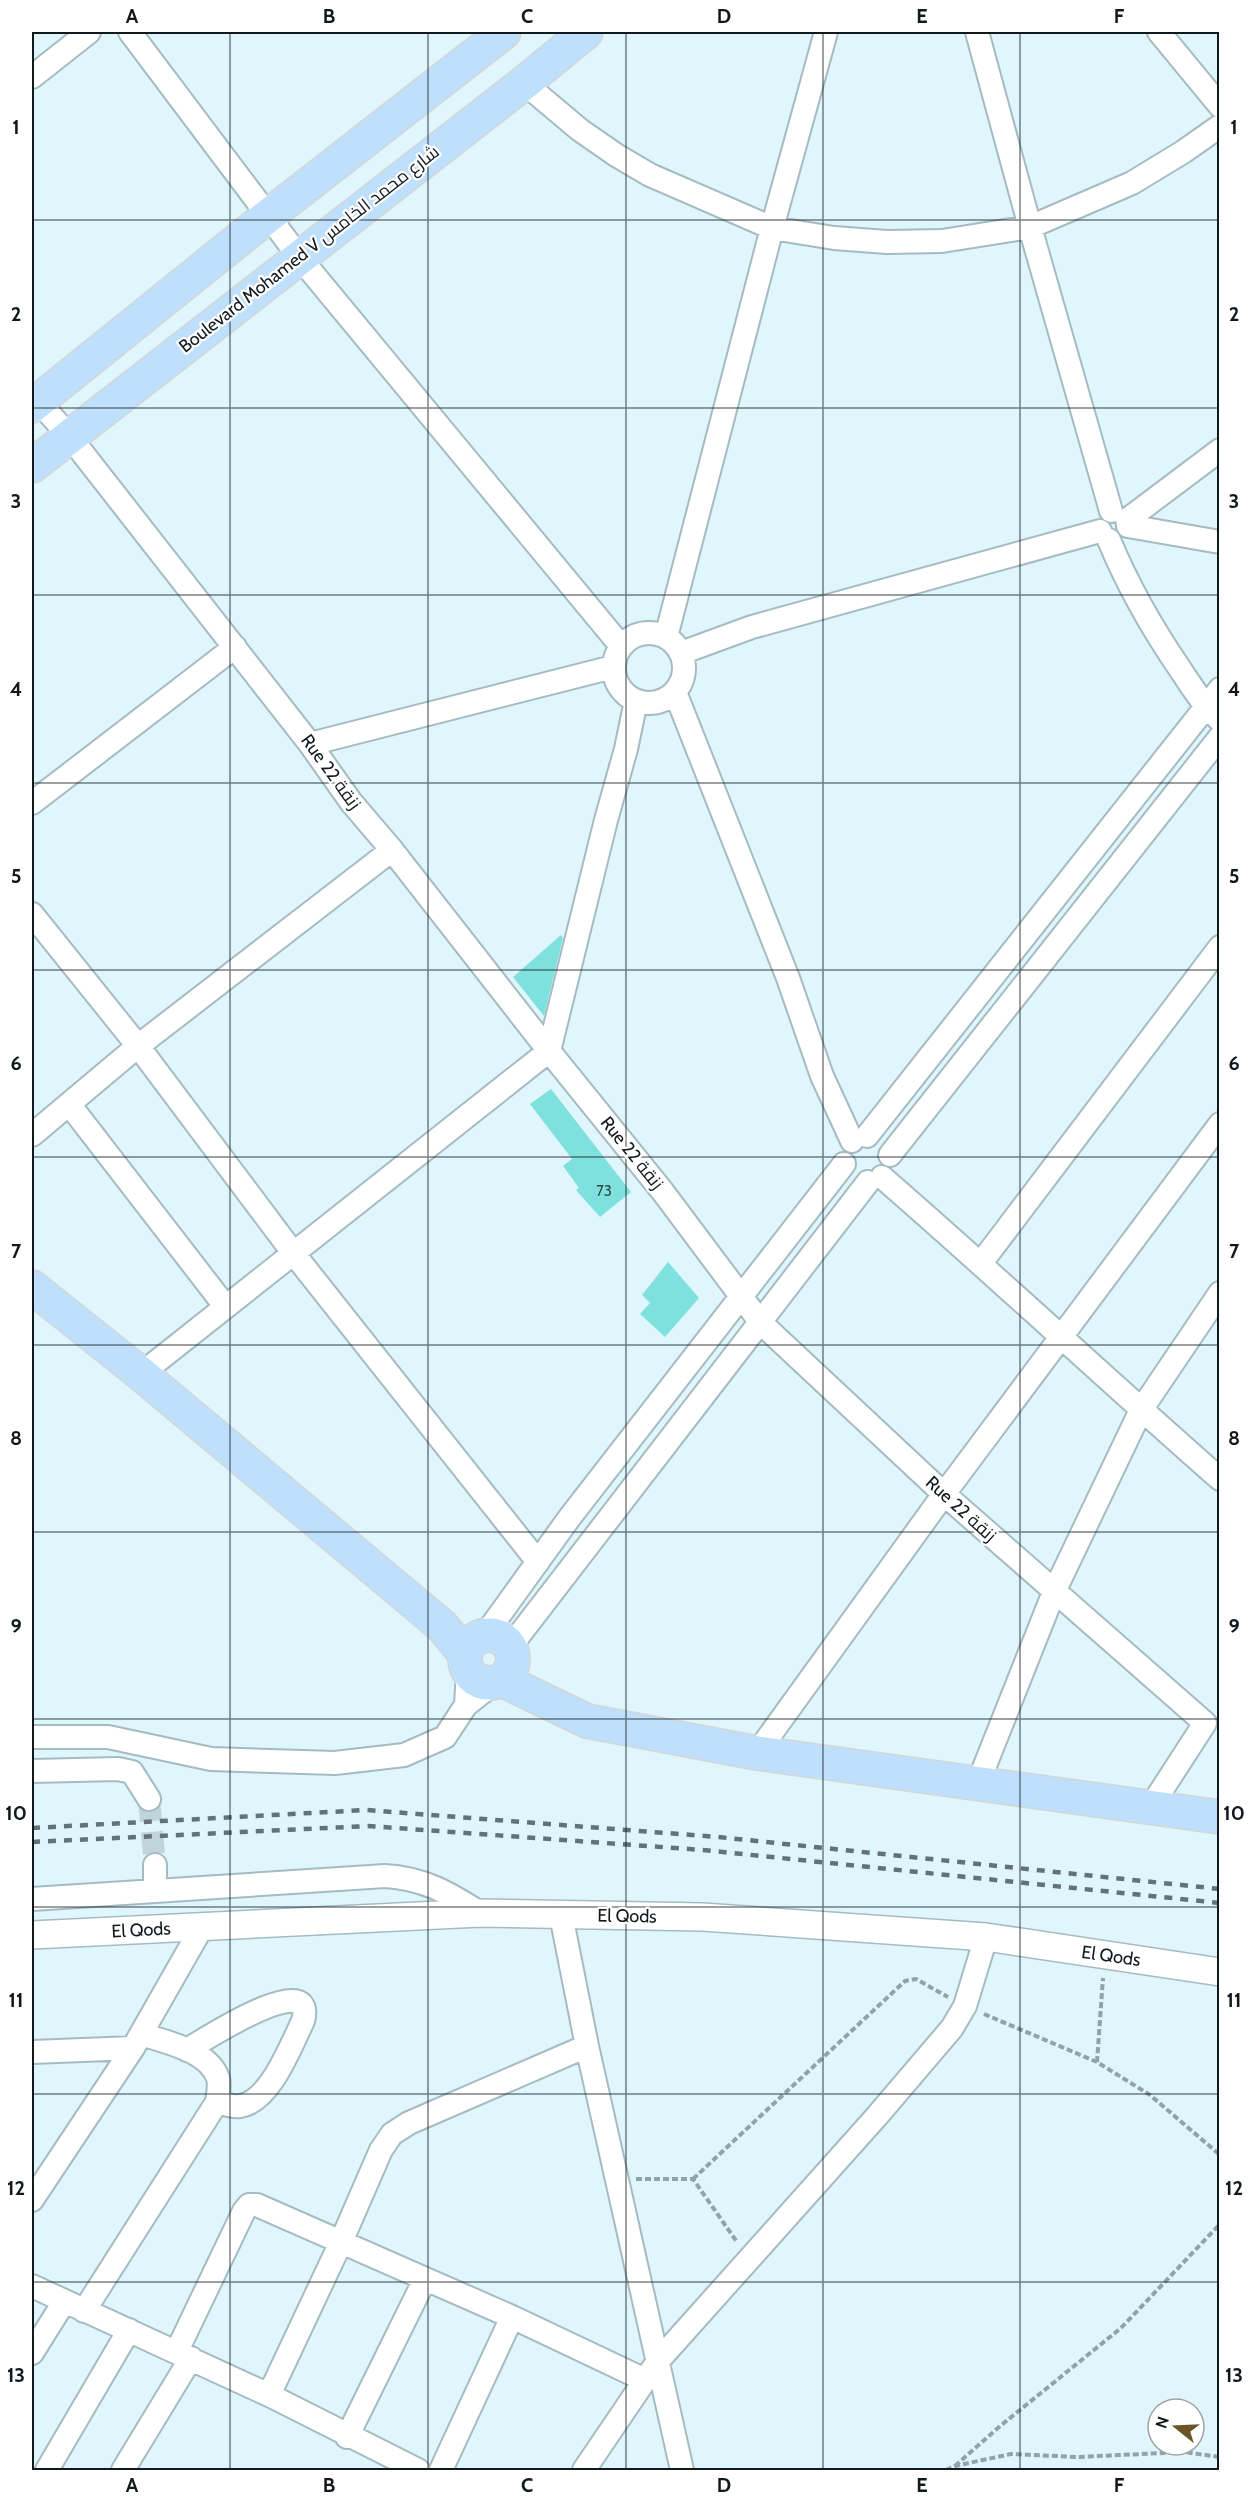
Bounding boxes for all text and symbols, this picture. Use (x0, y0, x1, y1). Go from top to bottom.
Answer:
text: A (126, 4, 139, 28)
text: B (323, 4, 335, 28)
text: C (521, 4, 533, 28)
text: D (717, 4, 731, 28)
text: E (916, 4, 928, 28)
text: F (1114, 4, 1125, 28)
text: 1 (12, 115, 20, 139)
text: 1 (1230, 115, 1238, 139)
street label: Boulevard Mohamed V شارع محمد الخامس (175, 141, 444, 358)
text: 2 (11, 302, 21, 326)
text: 2 (1229, 302, 1239, 326)
text: 3 (11, 489, 21, 513)
text: 3 (1229, 489, 1239, 513)
text: 4 (10, 677, 22, 701)
text: 4 (1228, 677, 1240, 701)
street label: Rue 22 زنقة (296, 730, 366, 814)
text: 5 (11, 864, 21, 888)
text: 5 (1229, 864, 1239, 888)
text: 6 (10, 1051, 22, 1075)
text: 6 (1228, 1051, 1240, 1075)
street label: Rue 22 زنقة (596, 1112, 668, 1194)
house number: 73 (596, 1182, 612, 1200)
text: 7 (11, 1239, 22, 1263)
text: 7 (1229, 1239, 1240, 1263)
text: 8 (10, 1426, 22, 1450)
text: 8 (1228, 1426, 1240, 1450)
street label: Rue 22 زنقة (921, 1471, 1001, 1547)
text: 9 (10, 1614, 22, 1638)
text: 9 (1228, 1614, 1240, 1638)
text: 10 (5, 1801, 27, 1825)
text: 10 (1223, 1801, 1245, 1825)
street label: El Qods (597, 1904, 657, 1928)
street label: El Qods (111, 1917, 171, 1943)
street label: El Qods (1080, 1941, 1142, 1971)
text: 11 (9, 1988, 23, 2012)
text: 11 (1227, 1988, 1241, 2012)
text: 12 (7, 2176, 25, 2200)
text: 12 (1225, 2176, 1243, 2200)
text: 13 (7, 2363, 25, 2387)
text: 13 (1225, 2363, 1243, 2387)
north arrow (1146, 2397, 1206, 2457)
text: N (1151, 2414, 1173, 2431)
text: A (126, 2473, 139, 2497)
text: B (323, 2473, 335, 2497)
text: C (521, 2473, 533, 2497)
text: D (717, 2473, 731, 2497)
text: E (916, 2473, 928, 2497)
text: F (1114, 2473, 1125, 2497)

